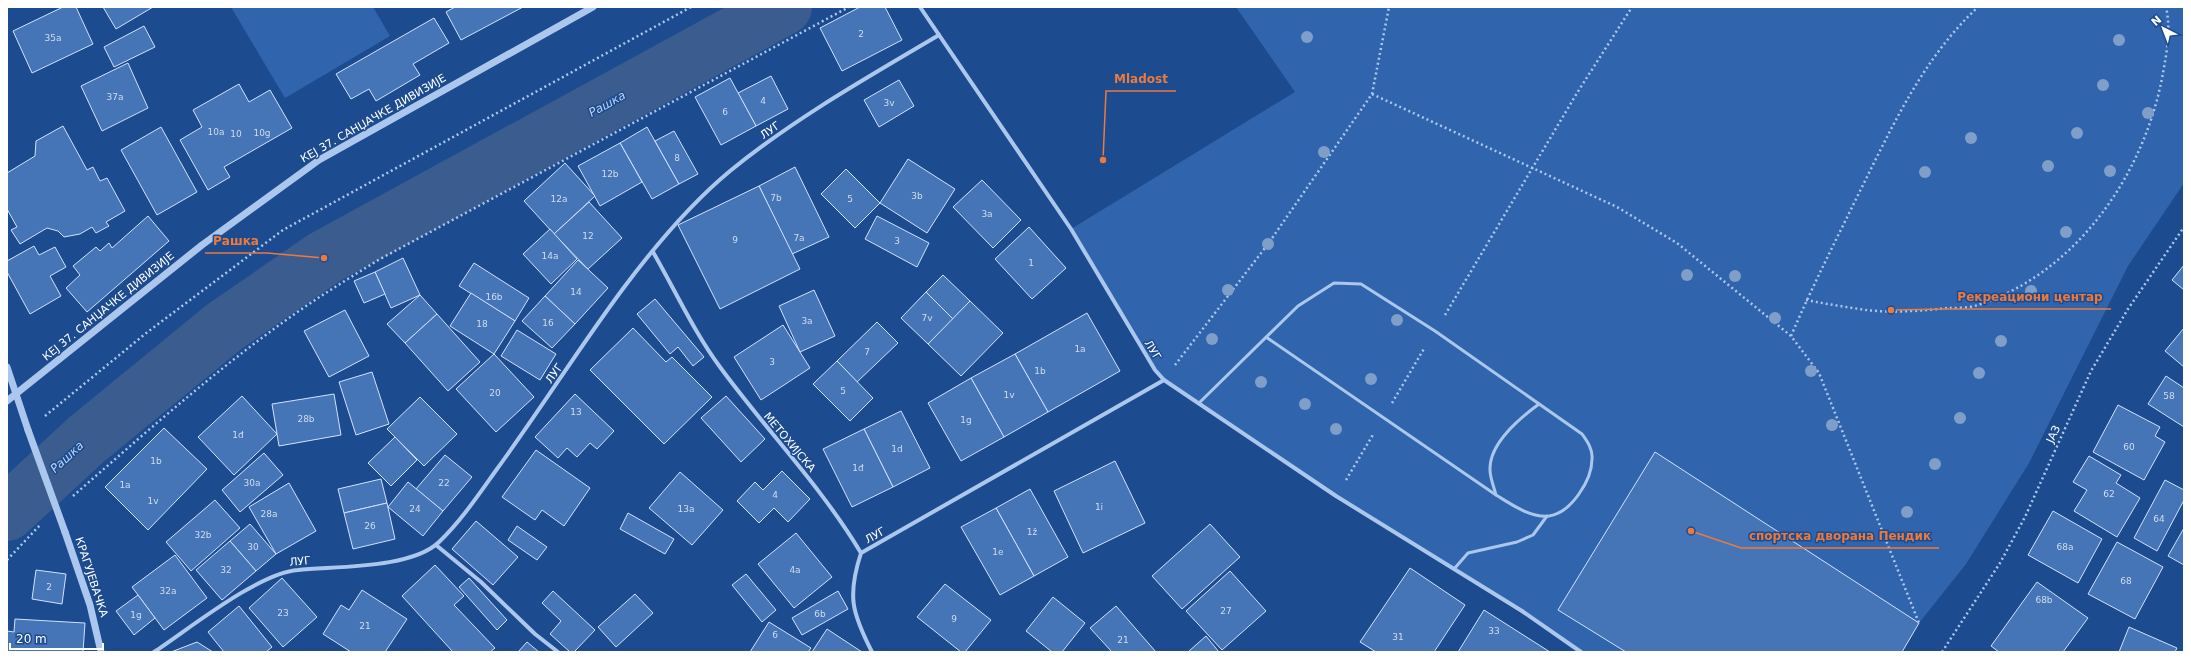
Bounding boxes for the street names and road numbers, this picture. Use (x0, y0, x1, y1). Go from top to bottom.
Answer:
street label: КЕЈ 37. САНЏАЧКЕ ДИВИЗИЈЕ (298, 71, 448, 165)
street label: ЛУГ (758, 119, 783, 142)
street label: КЕЈ 37. САНЏАЧКЕ ДИВИЗИЈЕ (40, 249, 177, 364)
street label: ЛУГ (1141, 338, 1164, 363)
street label: ЛУГ (543, 360, 566, 386)
street label: МЕТОХИЈСКА (761, 410, 819, 475)
street label: ЈАЗ (2043, 423, 2063, 446)
street label: ЛУГ (863, 524, 888, 546)
street label: КРАГУЈЕВАЧКА (72, 535, 111, 619)
street label: ЛУГ (289, 554, 312, 569)

